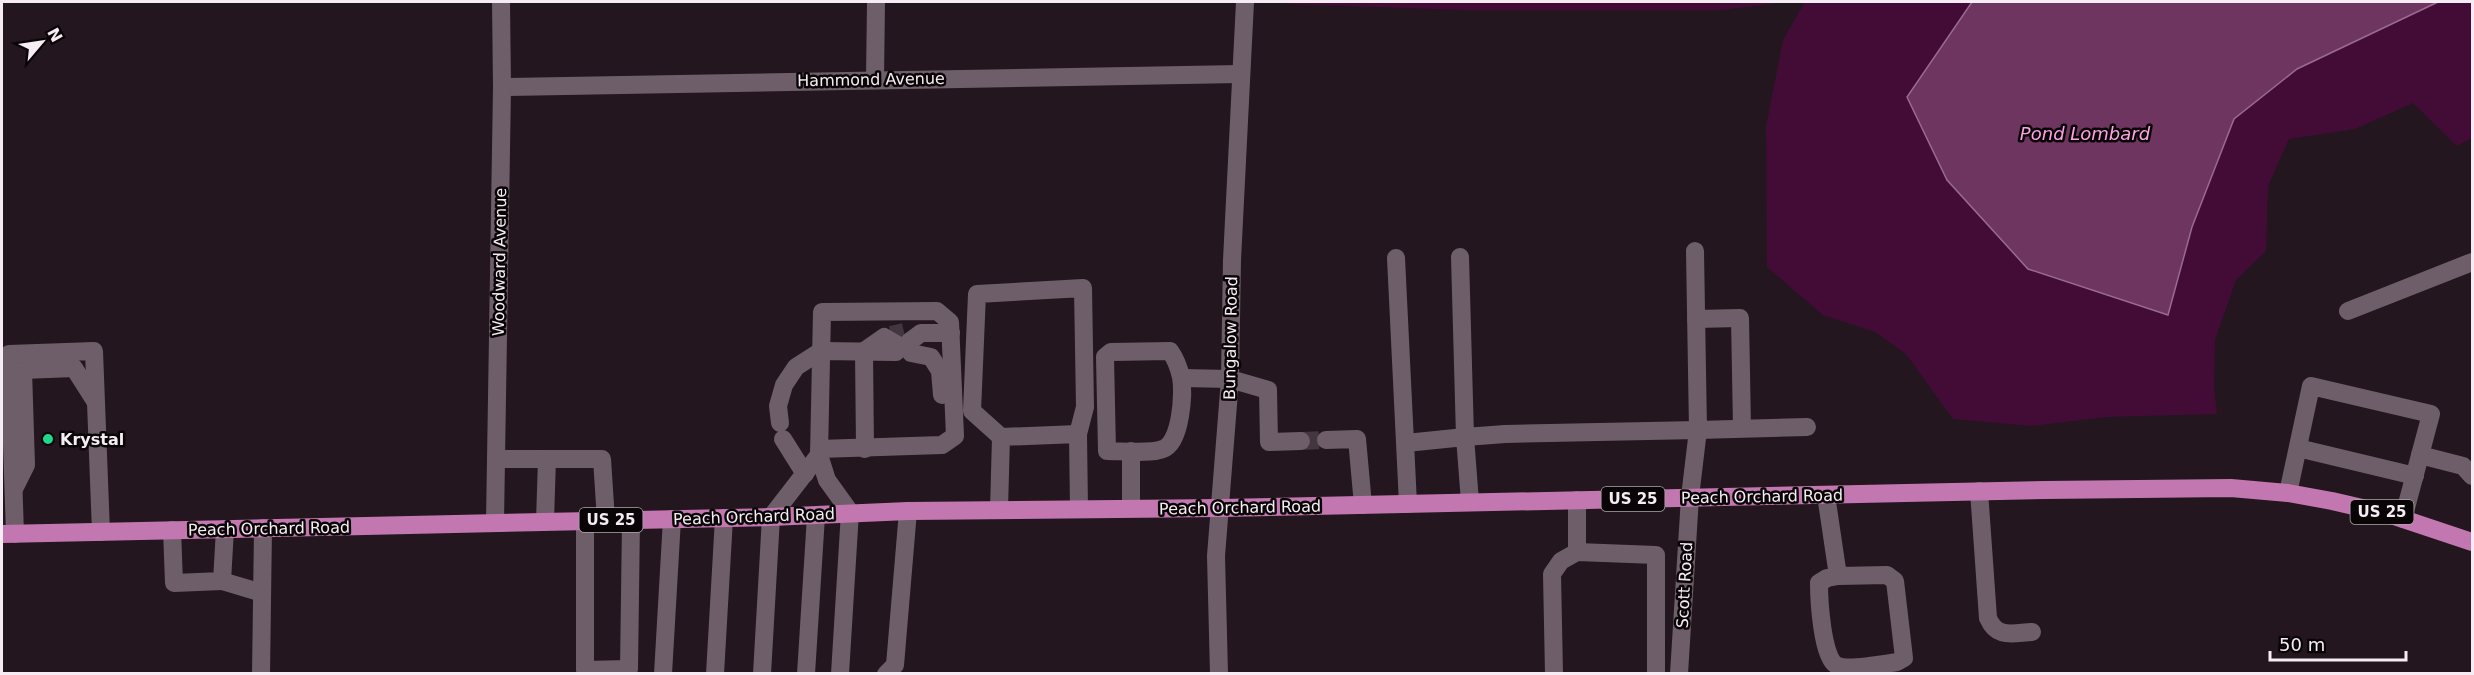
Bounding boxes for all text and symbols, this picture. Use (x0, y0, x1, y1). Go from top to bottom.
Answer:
north arrow (12, 12, 72, 72)
text: N (43, 25, 66, 45)
street label: Hammond Avenue (797, 69, 945, 90)
water label: Pond Lombard (2020, 123, 2151, 144)
street label: Woodward Avenue (489, 188, 510, 336)
street label: Bungalow Road (1220, 276, 1241, 400)
place label: Krystal (60, 430, 124, 449)
marker: Krystal (41, 432, 55, 446)
street label: Peach Orchard Road (1681, 486, 1843, 507)
road number: US 25 (1602, 487, 1664, 511)
street label: Peach Orchard Road (1159, 497, 1321, 518)
road number: US 25 (2350, 500, 2414, 524)
street label: Peach Orchard Road (673, 504, 835, 529)
road number: US 25 (580, 508, 642, 532)
street label: Peach Orchard Road (188, 518, 350, 539)
street label: Scott Road (1673, 541, 1696, 629)
scale bar (2270, 624, 2406, 662)
text: 50 m (2279, 634, 2325, 655)

